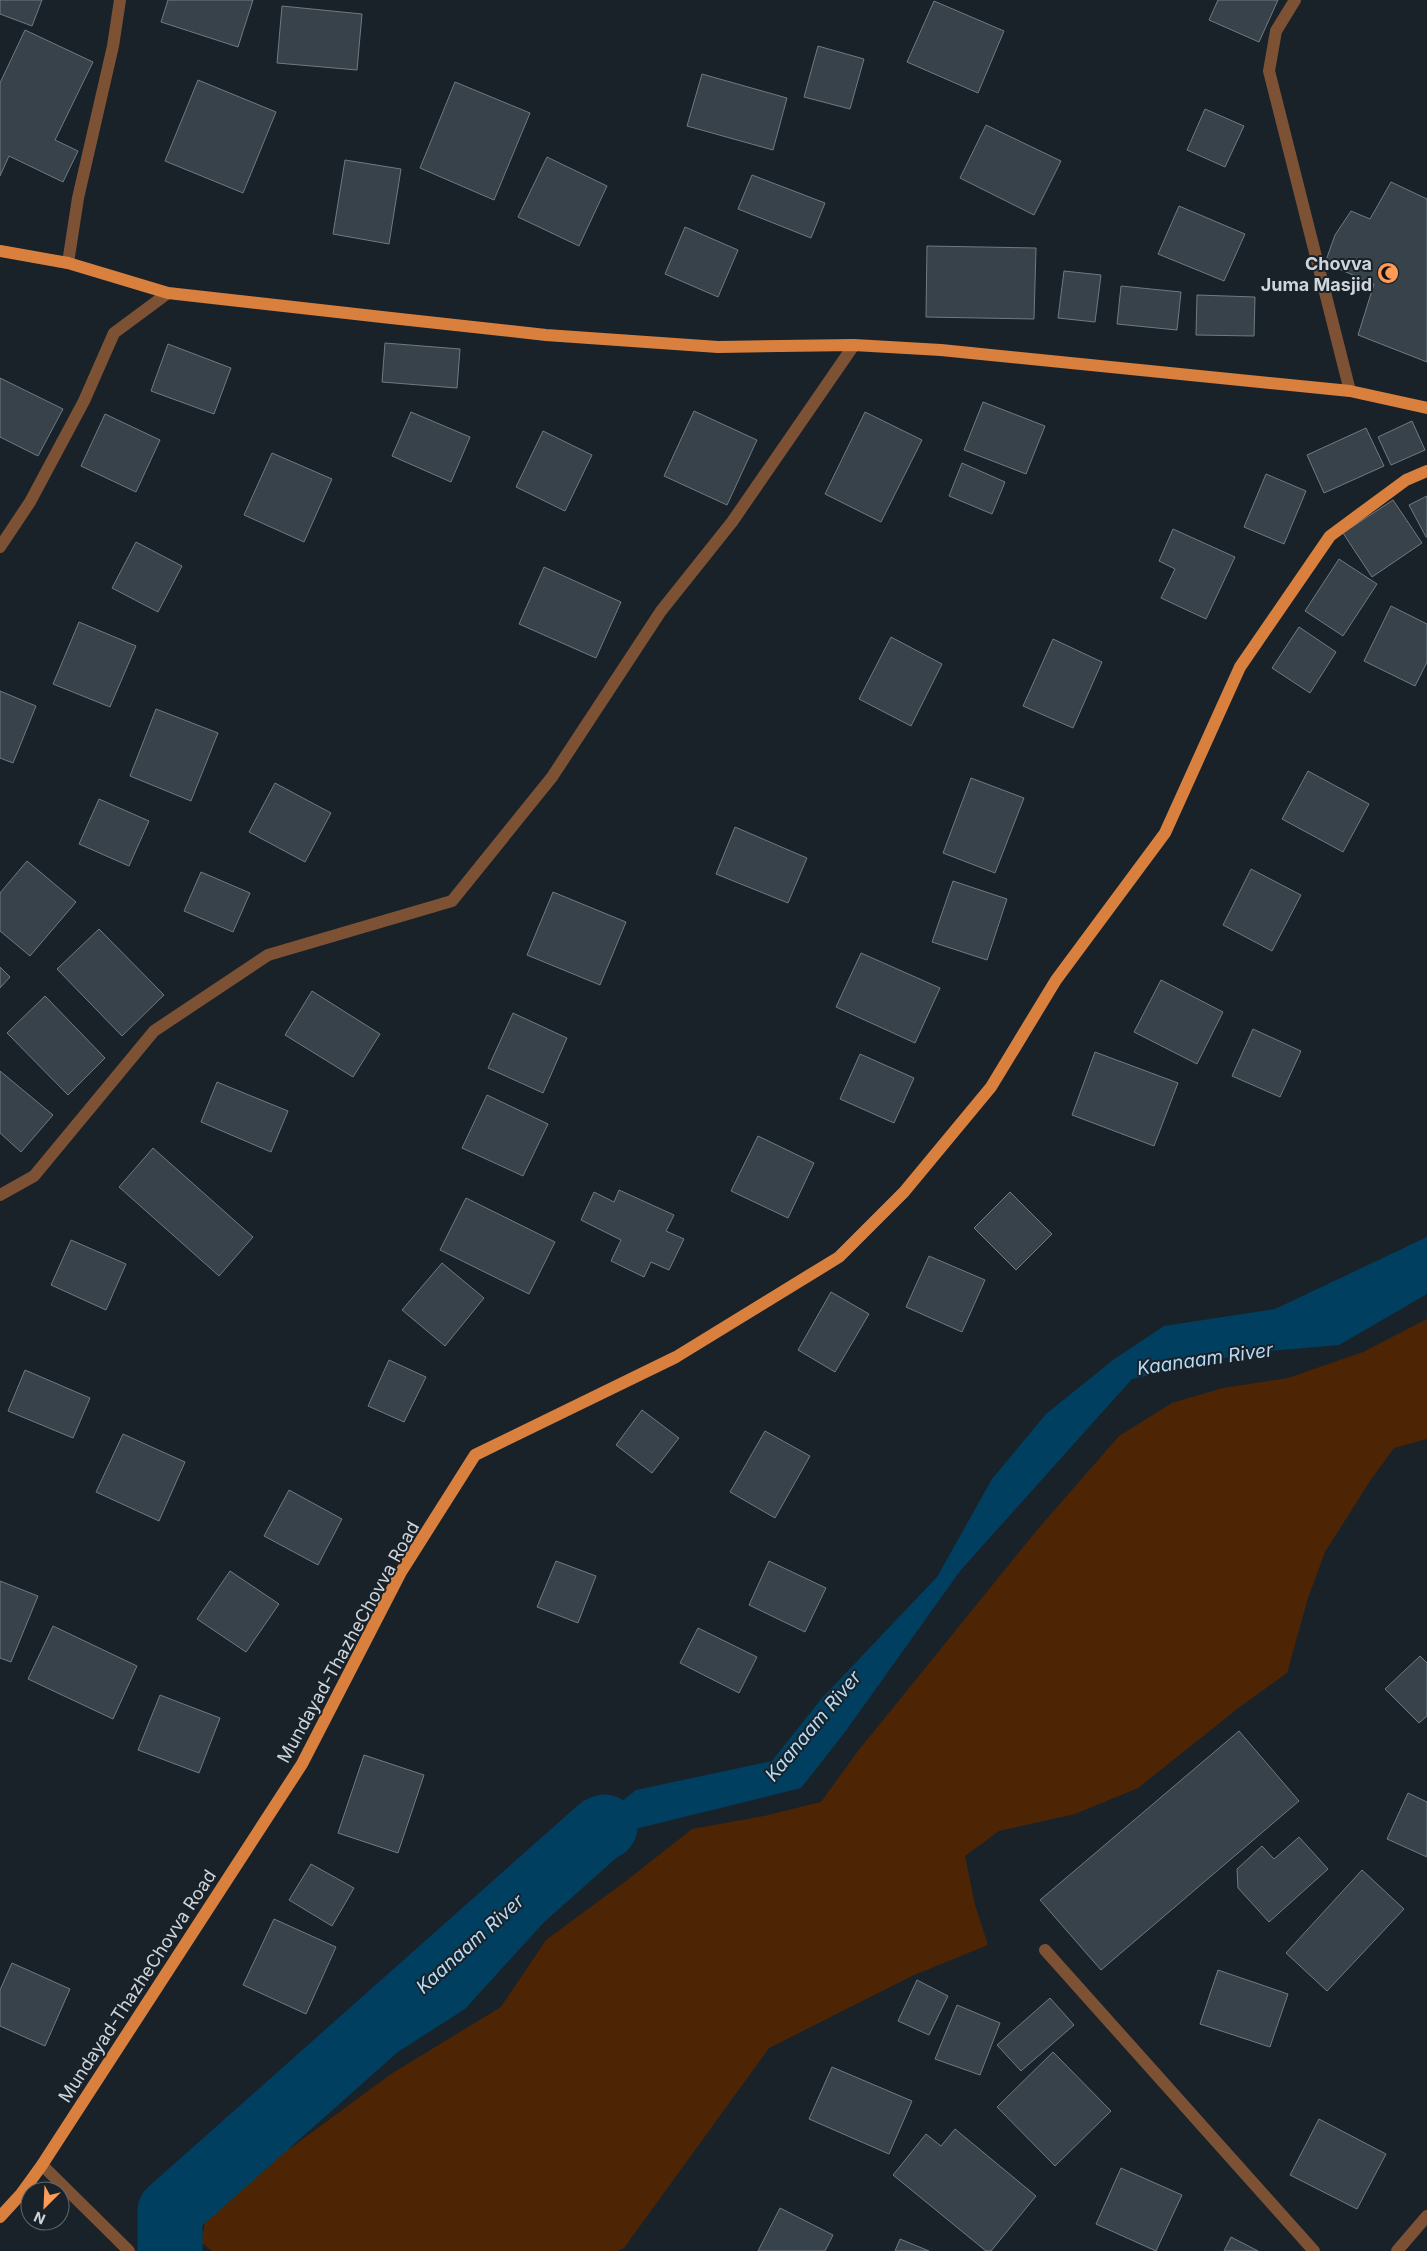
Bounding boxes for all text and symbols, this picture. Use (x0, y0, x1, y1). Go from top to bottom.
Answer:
place label: Chovva Juma Masjid (1261, 253, 1372, 295)
mosque icon: Chovva Juma Masjid (1376, 261, 1400, 285)
water label: Kaanaam River (1135, 1338, 1275, 1380)
street label: Mundayad-ThazheChovva Road (273, 1518, 423, 1766)
water label: Kaanaam River (760, 1665, 866, 1786)
street label: Mundayad-ThazheChovva Road (54, 1866, 220, 2106)
water label: Kaanaam River (411, 1889, 529, 1998)
north arrow (20, 2181, 70, 2231)
text: N (31, 2208, 48, 2228)

